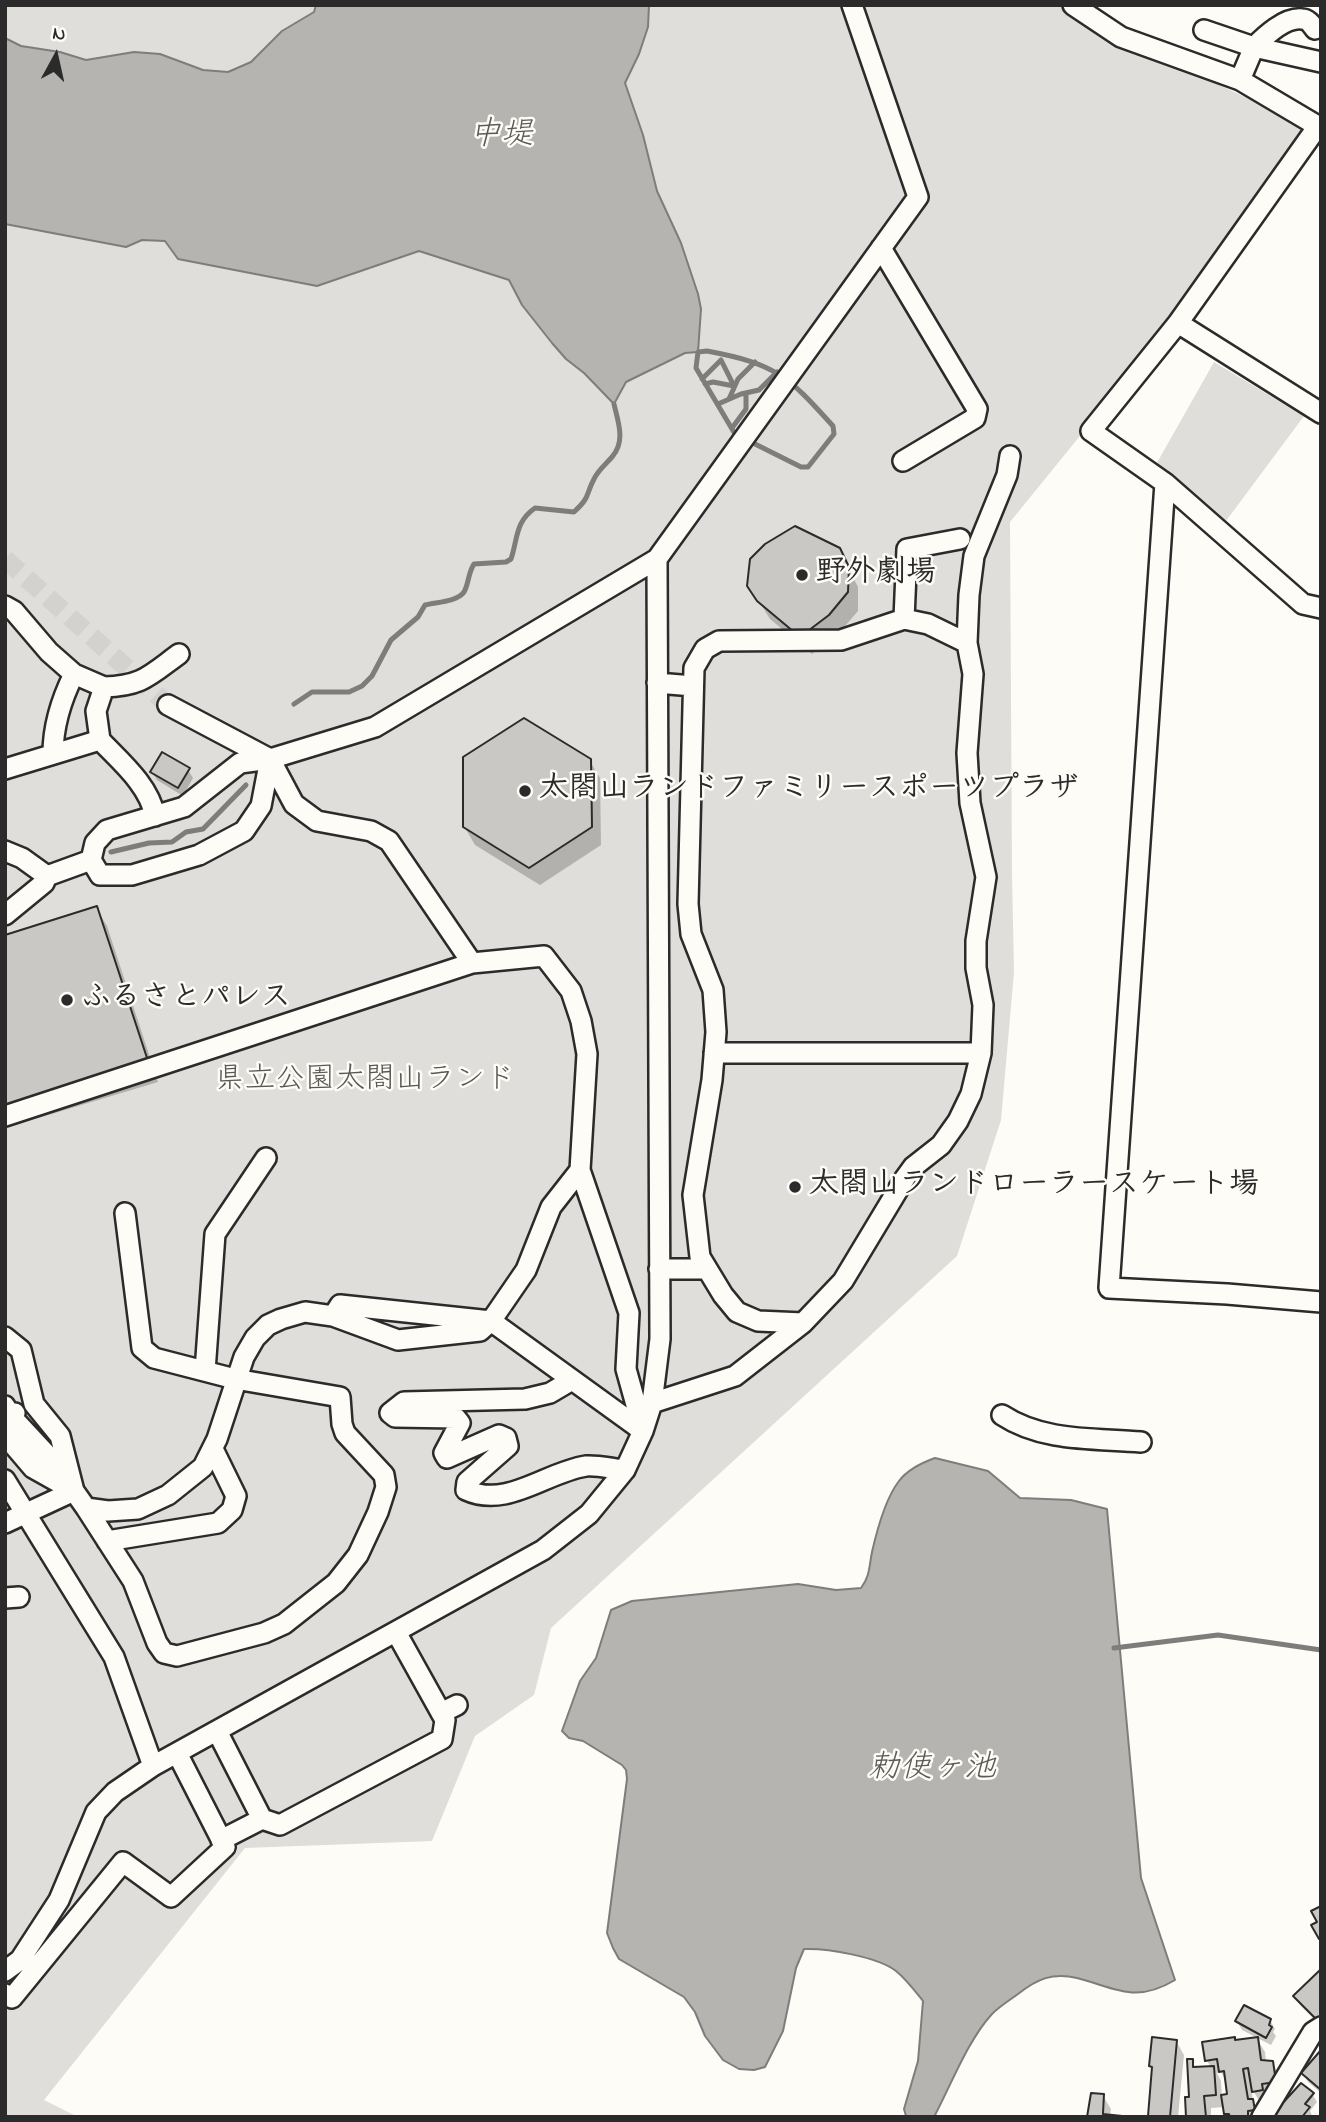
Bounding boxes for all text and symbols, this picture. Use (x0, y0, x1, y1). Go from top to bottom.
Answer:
text: N (51, 20, 67, 49)
north arrow (21, 21, 91, 91)
water label: 中堤 (469, 119, 533, 157)
place label: 野外劇場 (816, 557, 936, 593)
marker: 野外劇場 (794, 567, 810, 583)
place label: 太閤山ランドファミリースポーツプラザ (539, 773, 1079, 809)
marker: 太閤山ランドファミリースポーツプラザ (517, 783, 533, 799)
place label: ふるさとパレス (81, 982, 291, 1018)
marker: ふるさとパレス (59, 992, 75, 1008)
park label: 県立公園太閤山ランド (215, 1064, 515, 1100)
place label: 太閤山ランドローラースケート場 (809, 1169, 1259, 1205)
marker: 太閤山ランドローラースケート場 (787, 1179, 803, 1195)
water label: 勅使ヶ池 (868, 1752, 996, 1790)

